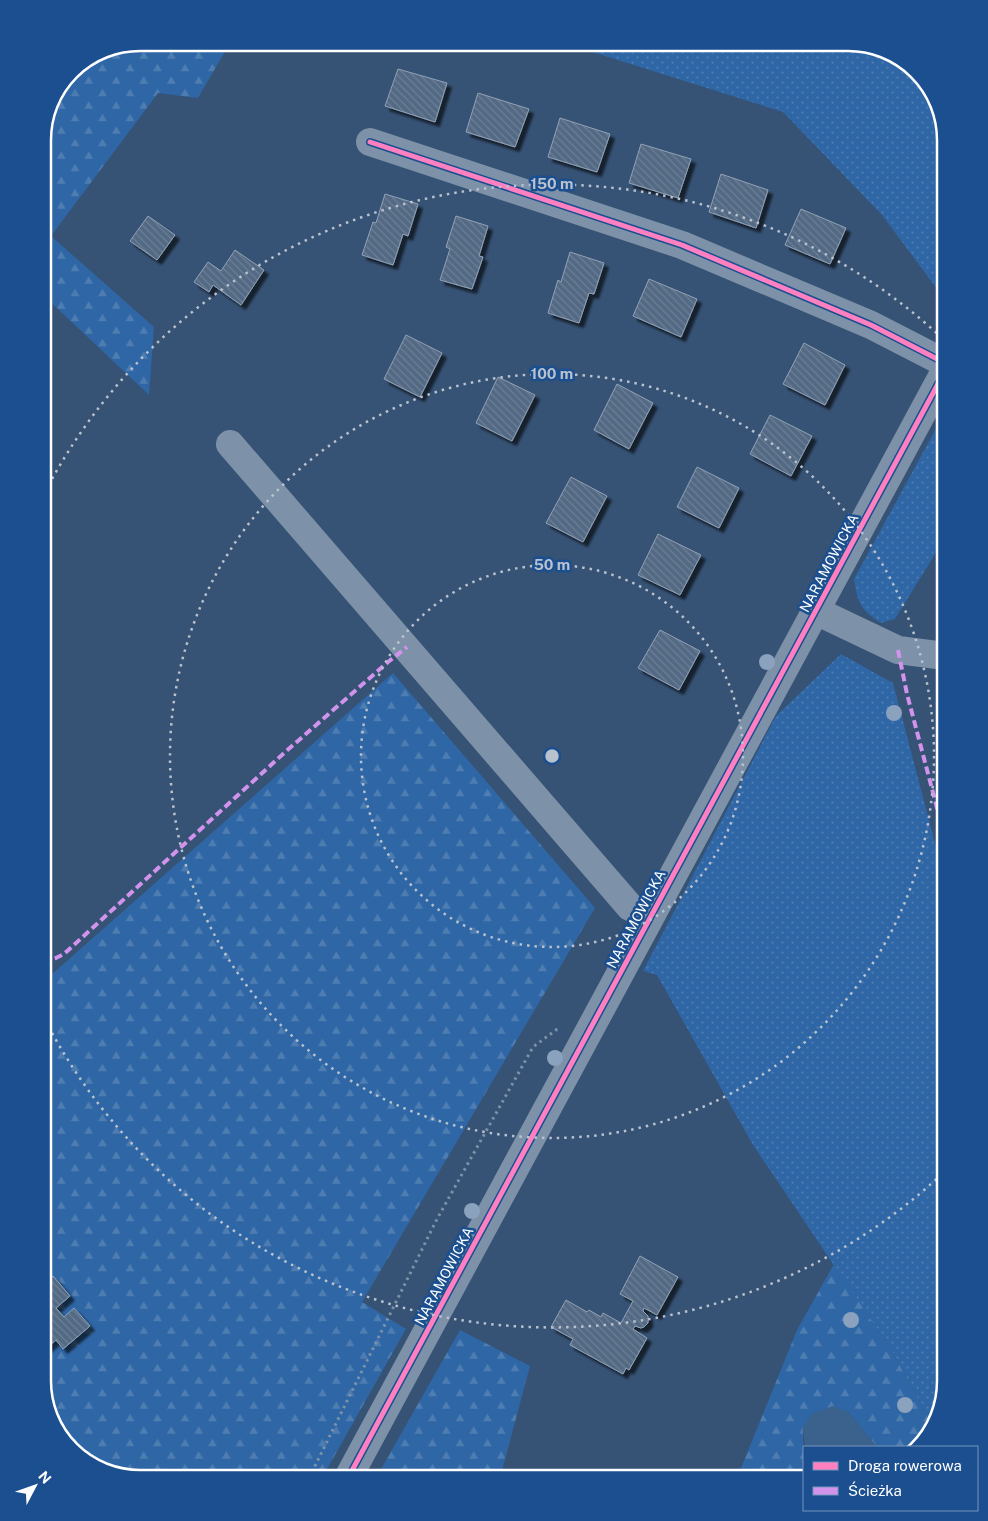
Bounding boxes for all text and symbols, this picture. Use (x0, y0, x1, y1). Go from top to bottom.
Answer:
text: 150 m (530, 175, 574, 192)
text: 100 m (531, 365, 573, 382)
street label: NARAMOWICKA (796, 511, 862, 615)
text: 50 m (534, 556, 570, 573)
centre of rings (543, 747, 561, 765)
street label: NARAMOWICKA (603, 867, 669, 971)
street label: NARAMOWICKA (411, 1224, 477, 1328)
legend (803, 1446, 978, 1511)
text: Droga rowerowa (848, 1457, 962, 1474)
north arrow (10, 1461, 60, 1511)
text: N (35, 1468, 54, 1487)
text: Ścieżka (848, 1481, 902, 1499)

